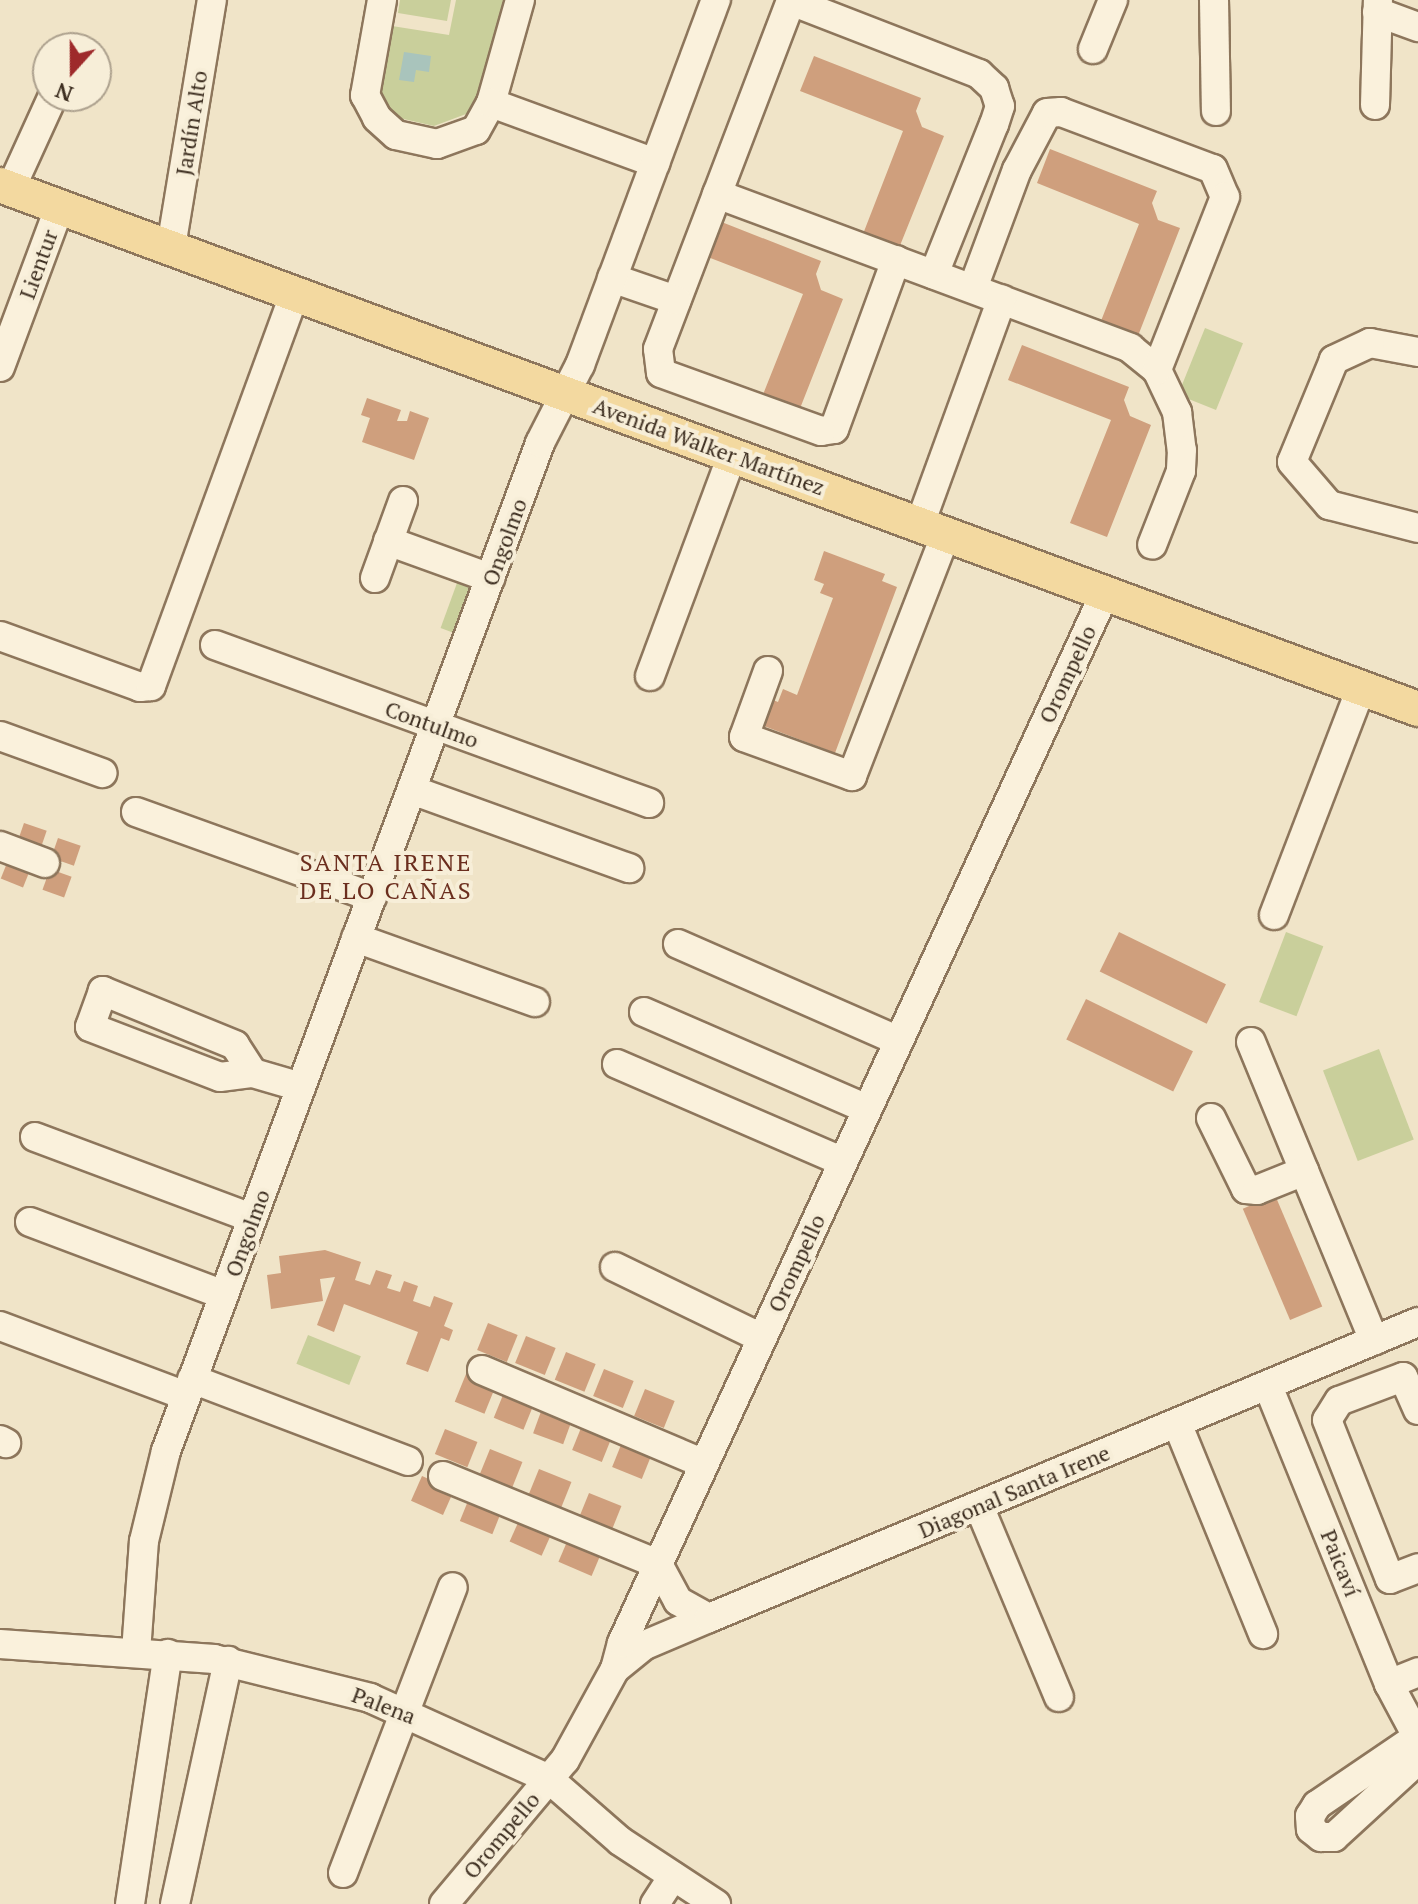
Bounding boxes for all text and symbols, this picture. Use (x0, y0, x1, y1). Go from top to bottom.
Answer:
north arrow (32, 32, 112, 112)
street label: Jardín Alto (170, 68, 212, 178)
text: N (51, 76, 77, 110)
street label: Lientur (13, 226, 63, 302)
street label: Avenida Walker Martínez (590, 392, 828, 500)
street label: Ongolmo (476, 495, 532, 589)
street label: Orompello (1033, 621, 1101, 727)
street label: Contulmo (382, 695, 482, 753)
district label: SANTA IRENE DE LO CAÑAS (299, 849, 473, 905)
street label: Ongolmo (219, 1186, 275, 1280)
street label: Orompello (762, 1210, 830, 1316)
street label: Diagonal Santa Irene (914, 1439, 1114, 1543)
street label: Paicaví (1316, 1526, 1366, 1600)
street label: Palena (348, 1681, 420, 1729)
street label: Orompello (457, 1786, 545, 1884)

